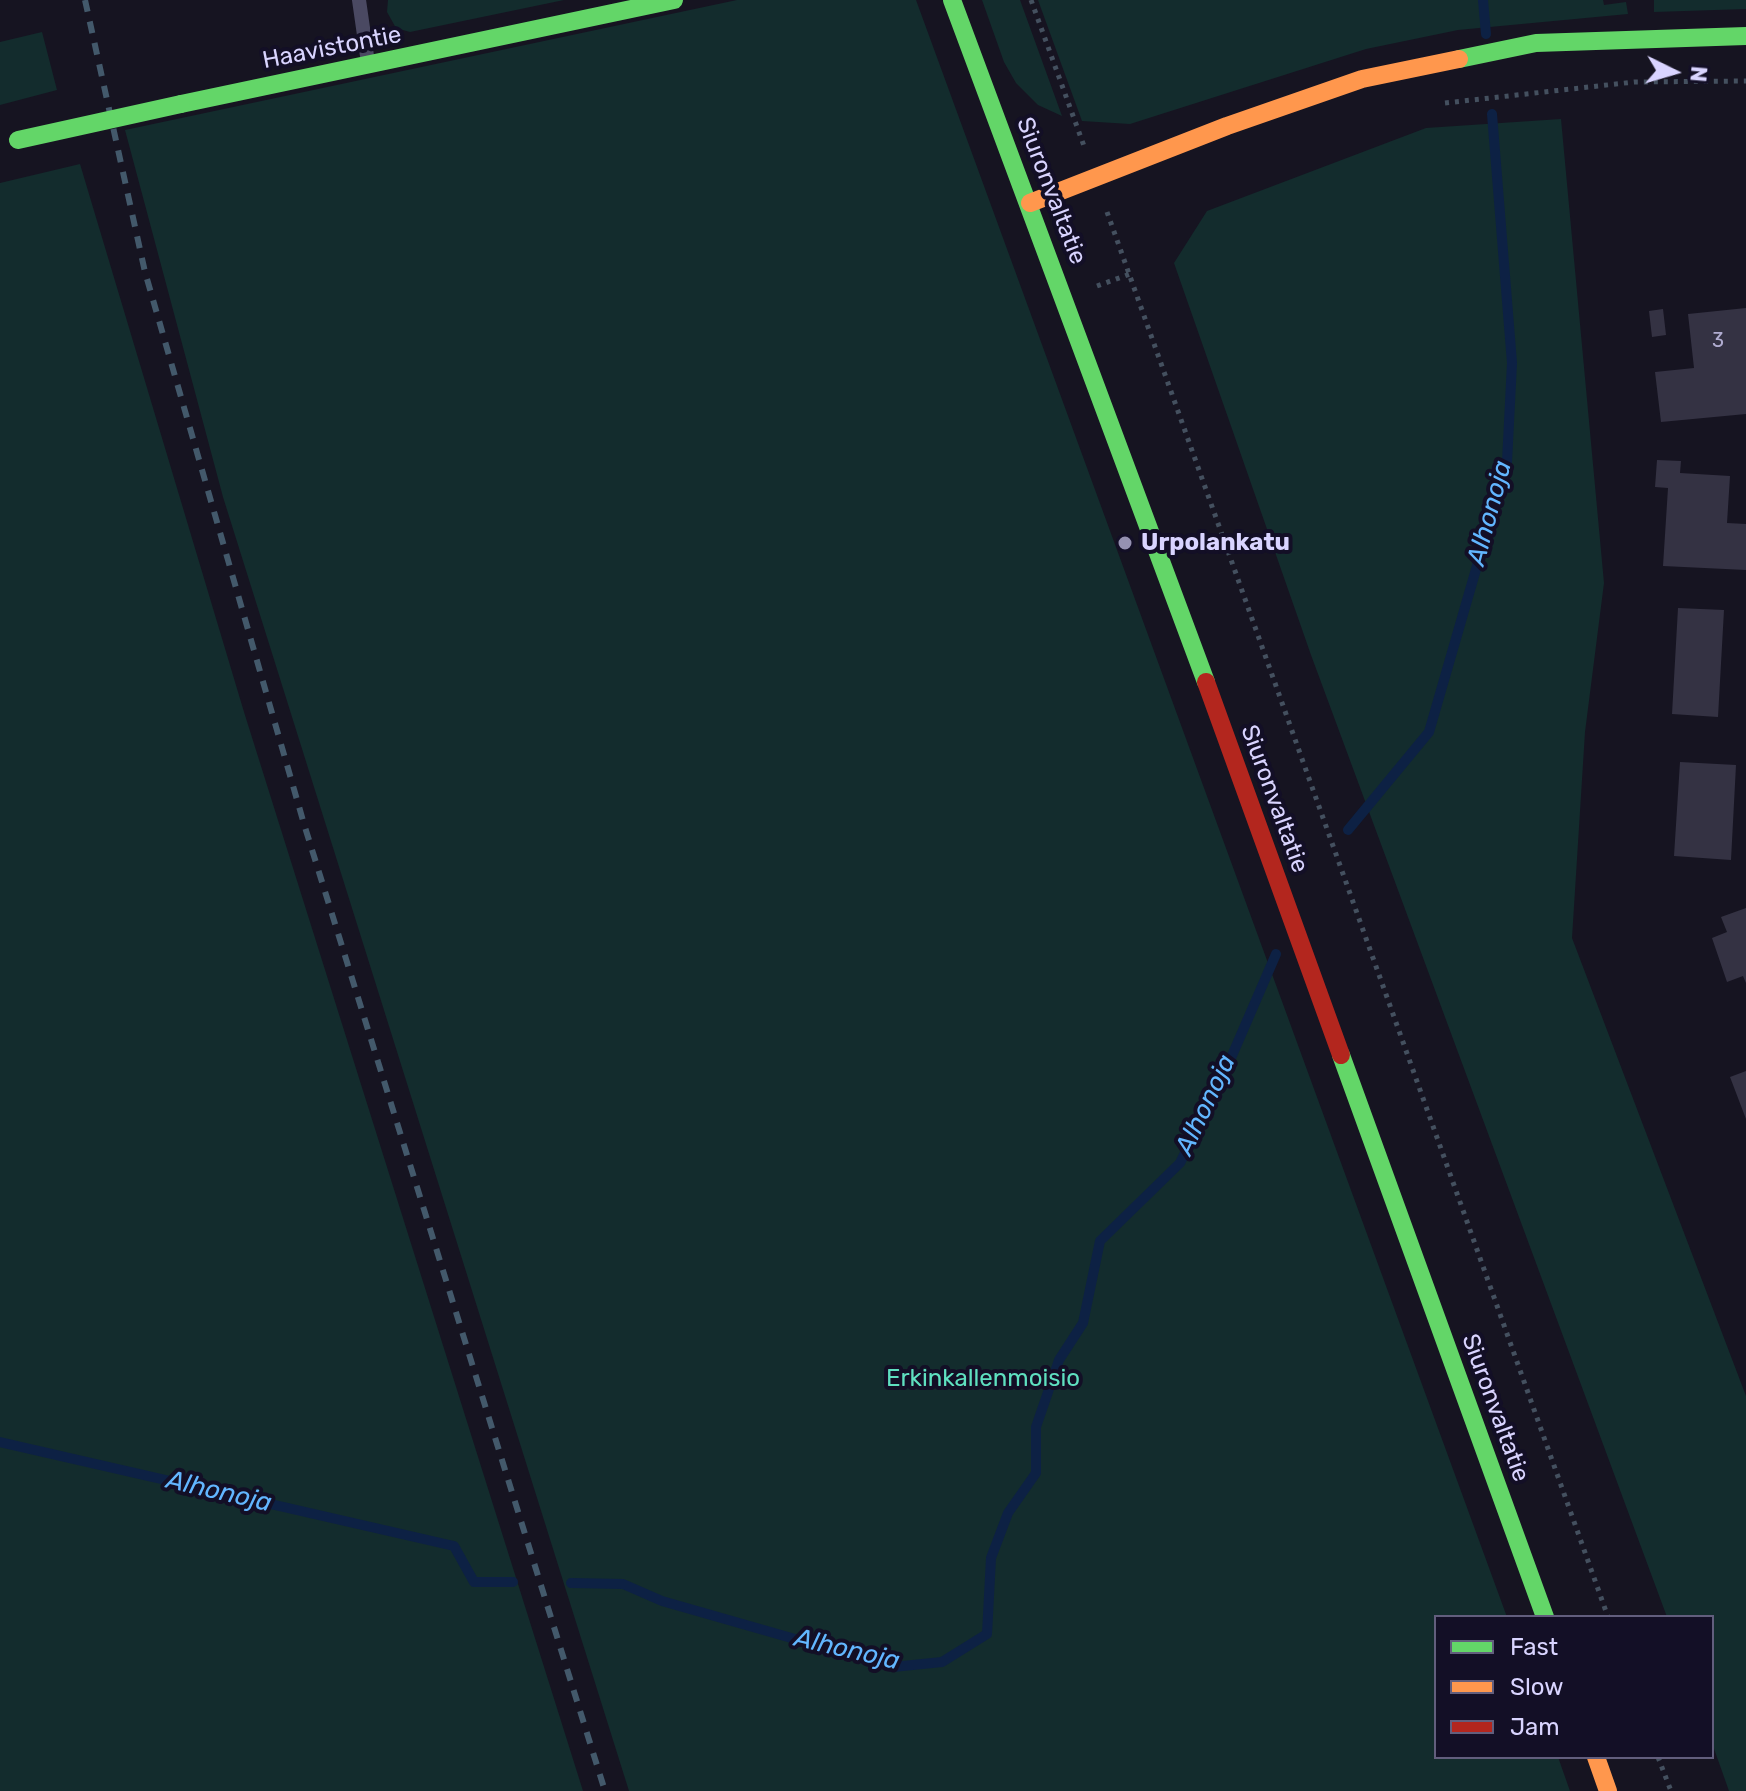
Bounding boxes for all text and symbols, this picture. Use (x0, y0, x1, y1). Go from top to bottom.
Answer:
street label: Haavistontie (260, 20, 404, 76)
north arrow (1634, 32, 1714, 112)
text: N (1684, 65, 1713, 83)
street label: Siuronvaltatie (1010, 113, 1092, 269)
house number: 3 (1712, 329, 1724, 353)
water label: Alhonoja (1461, 457, 1519, 569)
place label: Urpolankatu (1141, 529, 1290, 557)
marker: Urpolankatu (1116, 534, 1134, 552)
street label: Siuronvaltatie (1234, 721, 1314, 877)
water label: Alhonoja (1169, 1050, 1243, 1160)
street label: Siuronvaltatie (1455, 1330, 1535, 1486)
park label: Erkinkallenmoisio (886, 1365, 1080, 1393)
water label: Alhonoja (163, 1465, 275, 1519)
legend (1434, 1615, 1714, 1759)
water label: Alhonoja (791, 1623, 903, 1677)
text: Fast (1510, 1633, 1558, 1661)
text: Slow (1510, 1673, 1563, 1701)
text: Jam (1510, 1713, 1560, 1741)

